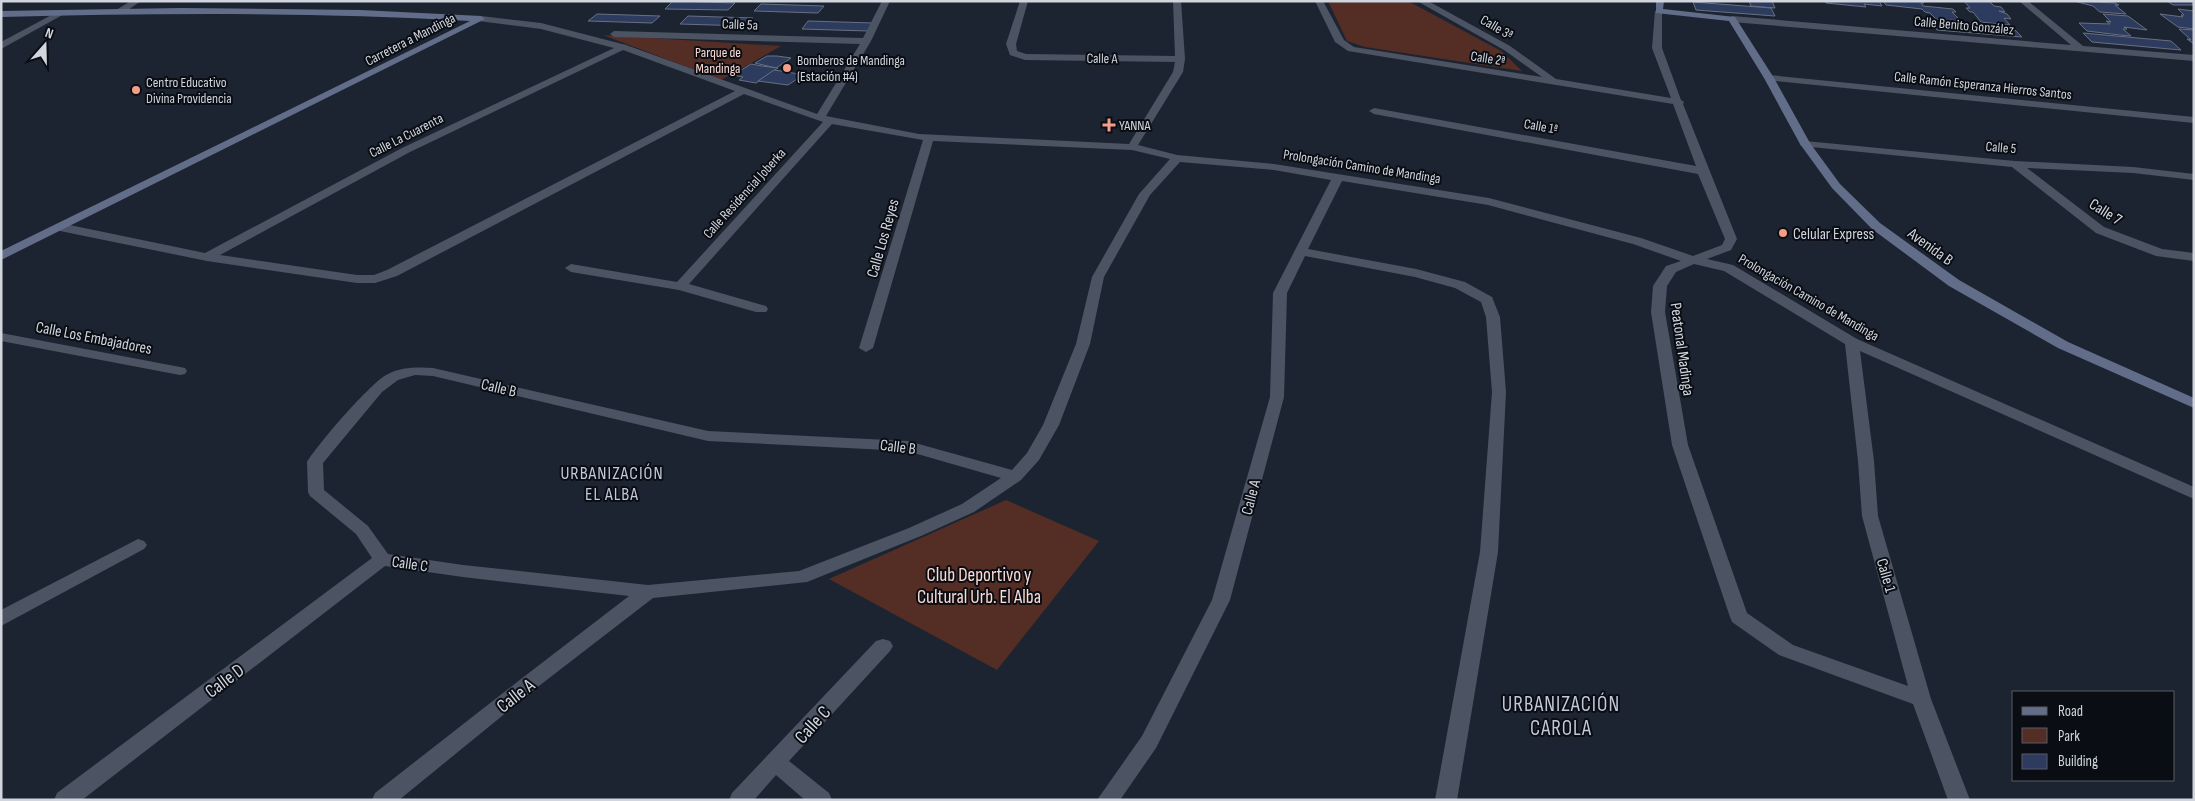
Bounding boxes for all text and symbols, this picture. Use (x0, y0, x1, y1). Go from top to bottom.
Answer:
street label: Carretera a Mandinga (362, 9, 458, 70)
street label: Calle 3ª (1477, 11, 1516, 44)
street label: Calle Benito González (1913, 13, 2015, 38)
street label: Calle 5a (722, 15, 758, 34)
north arrow (20, 20, 70, 70)
text: N (43, 24, 56, 43)
park label: Parque de Mandinga (695, 44, 741, 77)
street label: Calle 2ª (1469, 47, 1507, 70)
street label: Calle A (1086, 50, 1119, 67)
place label: Bomberos de Mandinga (Estación #4) (797, 52, 905, 85)
marker: Bomberos de Mandinga (Estación #4) (781, 62, 793, 74)
street label: Calle Ramón Esperanza Hierros Santos (1893, 68, 2073, 103)
place label: Centro Educativo Divina Providencia (146, 74, 232, 107)
marker: Centro Educativo Divina Providencia (130, 84, 142, 96)
street label: Calle La Cuarenta (366, 110, 446, 161)
street label: Calle 1ª (1523, 115, 1559, 138)
place label: YANNA (1119, 117, 1152, 134)
marker: YANNA (1103, 119, 1115, 131)
street label: Calle 5 (1985, 138, 2017, 157)
street label: Calle Residencial Joberka (699, 145, 789, 242)
street label: Prolongación Camino de Mandinga (1282, 146, 1442, 187)
street label: Calle 7 (2085, 195, 2126, 230)
street label: Calle Los Reyes (863, 197, 904, 280)
street label: Avenida B (1903, 224, 1957, 270)
place label: Celular Express (1793, 225, 1875, 244)
marker: Celular Express (1777, 227, 1789, 239)
street label: Prolongación Camino de Mandinga (1736, 250, 1882, 345)
street label: Peatonal Madinga (1666, 301, 1697, 397)
street label: Calle Los Embajadores (34, 318, 154, 359)
street label: Calle B (479, 375, 518, 402)
street label: Calle B (879, 436, 917, 459)
district label: URBANIZACIÓN EL ALBA (560, 463, 664, 505)
street label: Calle A (1238, 478, 1265, 517)
street label: Calle C (390, 553, 429, 576)
street label: Calle 1 (1872, 556, 1900, 595)
park label: Club Deportivo y Cultural Urb. El Alba (917, 564, 1041, 609)
street label: Calle D (201, 659, 249, 703)
street label: Calle A (492, 674, 540, 718)
legend (2012, 691, 2175, 781)
district label: URBANIZACIÓN CAROLA (1502, 692, 1620, 741)
street label: Calle C (790, 701, 836, 749)
text: Road (2058, 702, 2083, 721)
text: Park (2058, 727, 2080, 746)
text: Building (2058, 752, 2098, 771)

